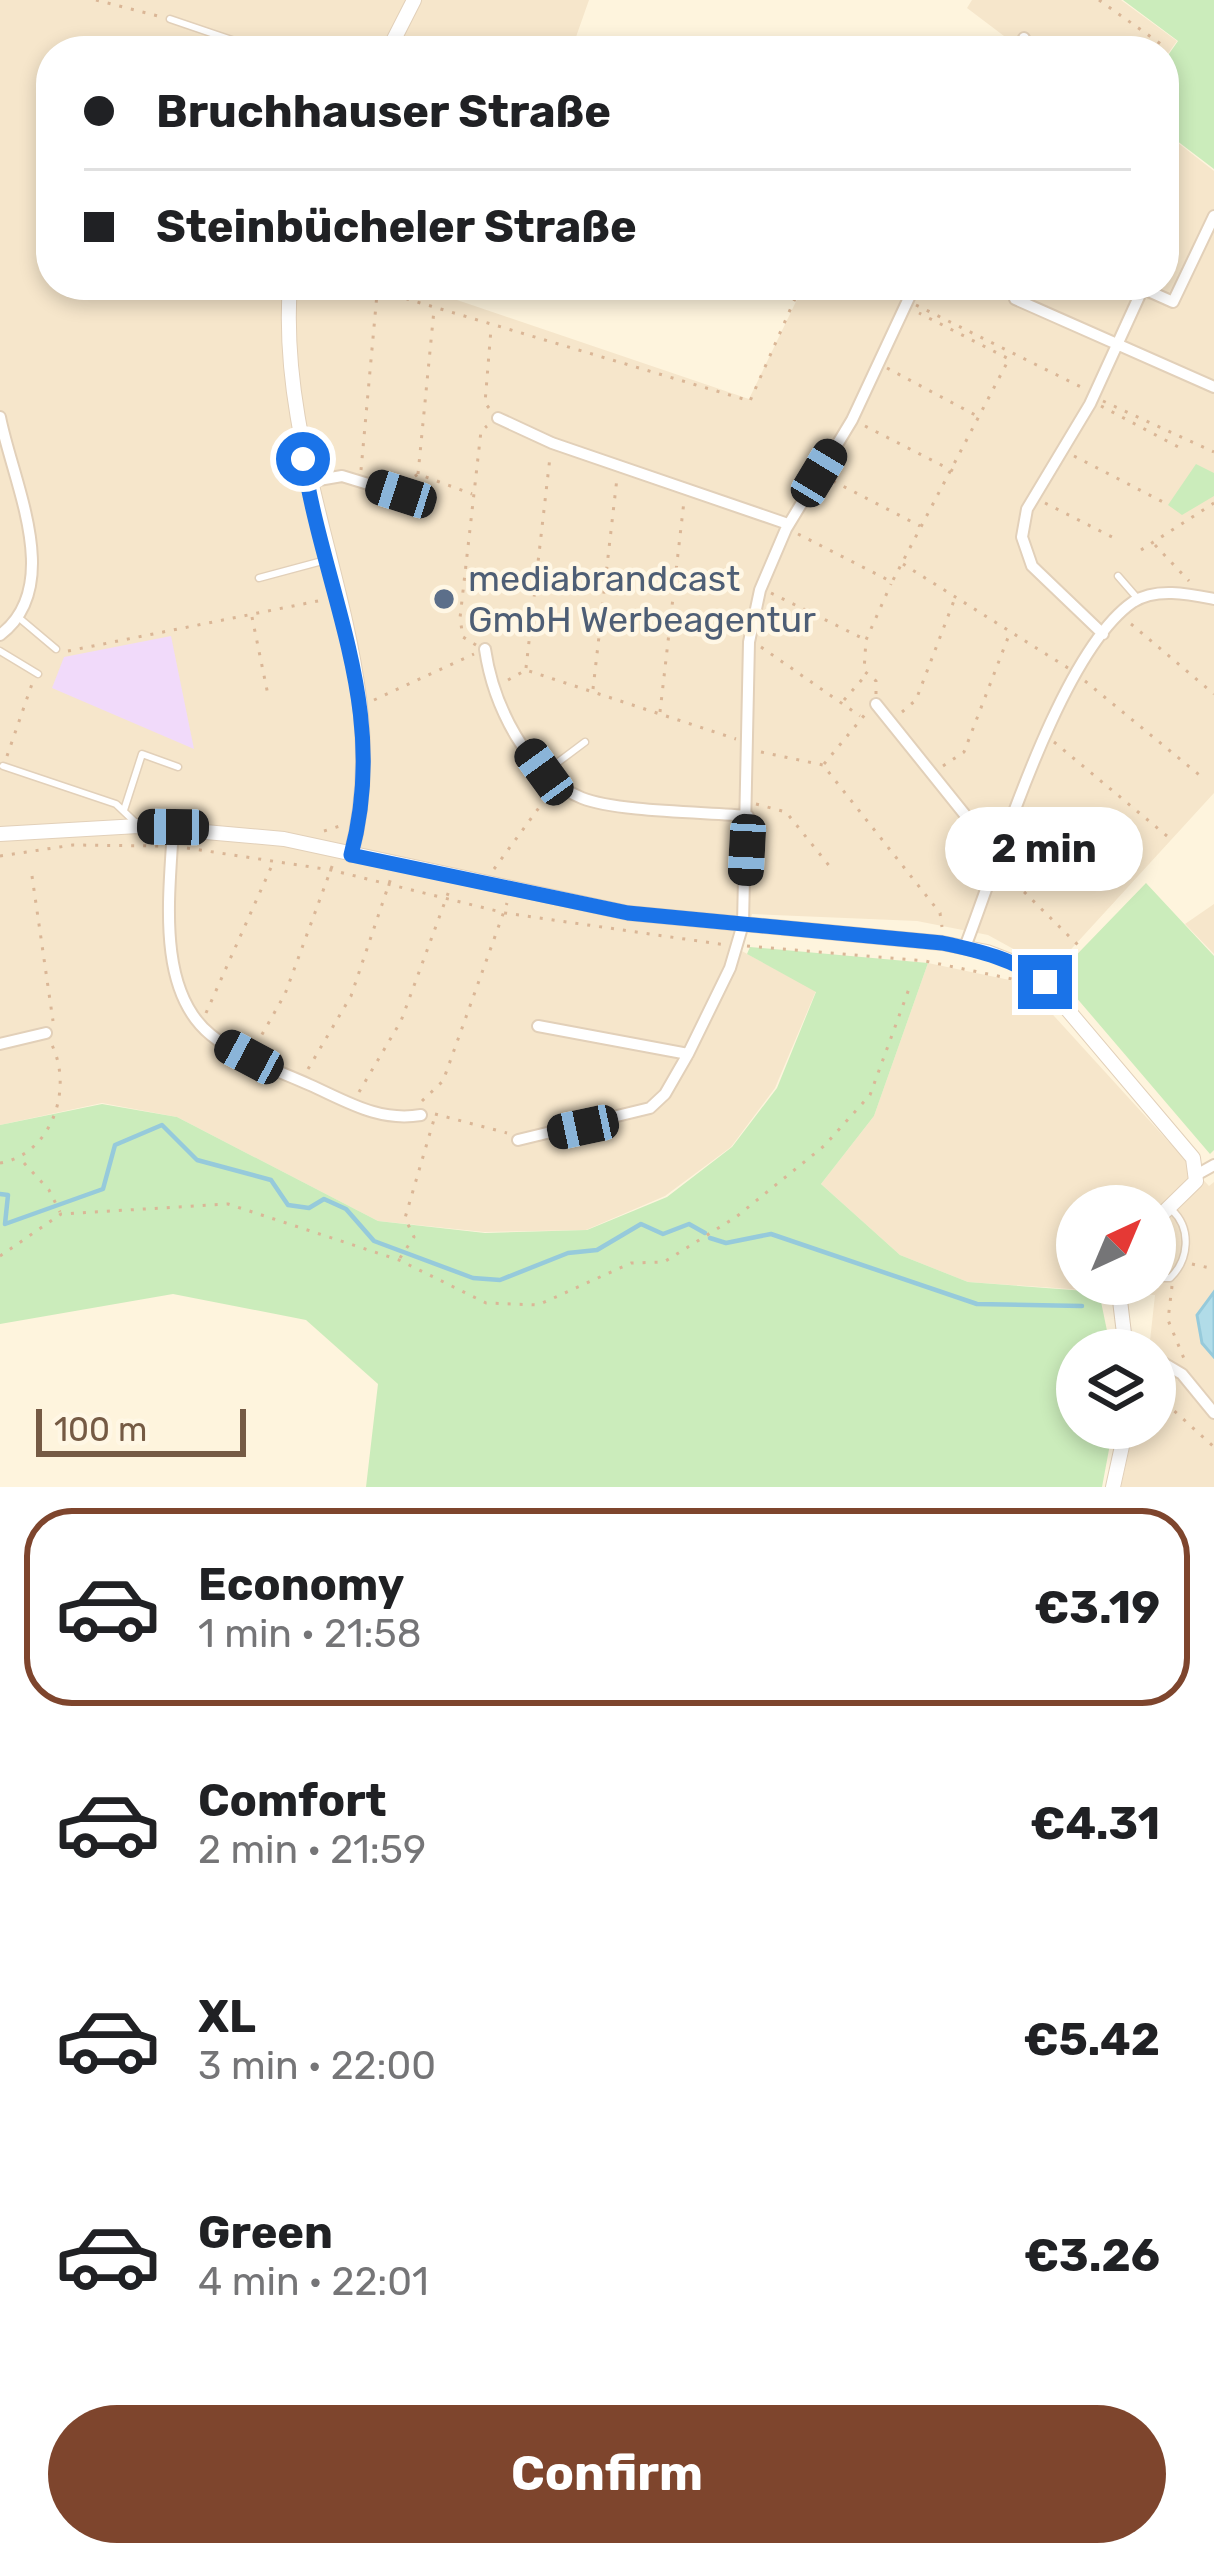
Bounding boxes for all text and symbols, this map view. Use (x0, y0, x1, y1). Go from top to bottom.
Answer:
text: Bruchhauser Straße (156, 85, 611, 138)
text: Steinbücheler Straße (156, 200, 637, 253)
route start (276, 432, 330, 486)
car (785, 433, 853, 513)
car (361, 466, 441, 522)
place label: mediabrandcast GmbH Werbeagentur (468, 557, 816, 641)
marker: mediabrandcast GmbH Werbeagentur (431, 586, 457, 612)
car (508, 732, 580, 812)
car (137, 808, 209, 846)
callout: 2 min (946, 808, 1144, 892)
car (727, 813, 767, 887)
text: 2 min (991, 826, 1097, 872)
route end (1018, 955, 1072, 1009)
car (209, 1024, 289, 1090)
car (544, 1102, 622, 1152)
north arrow (1056, 1185, 1176, 1305)
map controls (1056, 1185, 1176, 1449)
button: layers (1056, 1329, 1176, 1449)
scale bar (36, 1403, 246, 1456)
text: 100 m (54, 1410, 147, 1449)
icon: car (54, 1553, 162, 1661)
text: Economy (198, 1558, 404, 1611)
text: €3.19 (1034, 1581, 1160, 1634)
text: 1 min · 21:58 (198, 1611, 422, 1657)
icon: car (54, 1769, 162, 1877)
text: Comfort (198, 1774, 387, 1827)
text: €4.31 (1030, 1797, 1160, 1850)
text: 2 min · 21:59 (198, 1827, 426, 1873)
icon: car (54, 1985, 162, 2093)
text: XL (198, 1990, 256, 2043)
text: €5.42 (1023, 2013, 1160, 2066)
text: 3 min · 22:00 (198, 2043, 436, 2089)
icon: car (54, 2201, 162, 2309)
text: Green (198, 2206, 333, 2259)
text: €3.26 (1024, 2229, 1160, 2282)
text: 4 min · 22:01 (198, 2259, 429, 2305)
button: Confirm (48, 2405, 1166, 2543)

